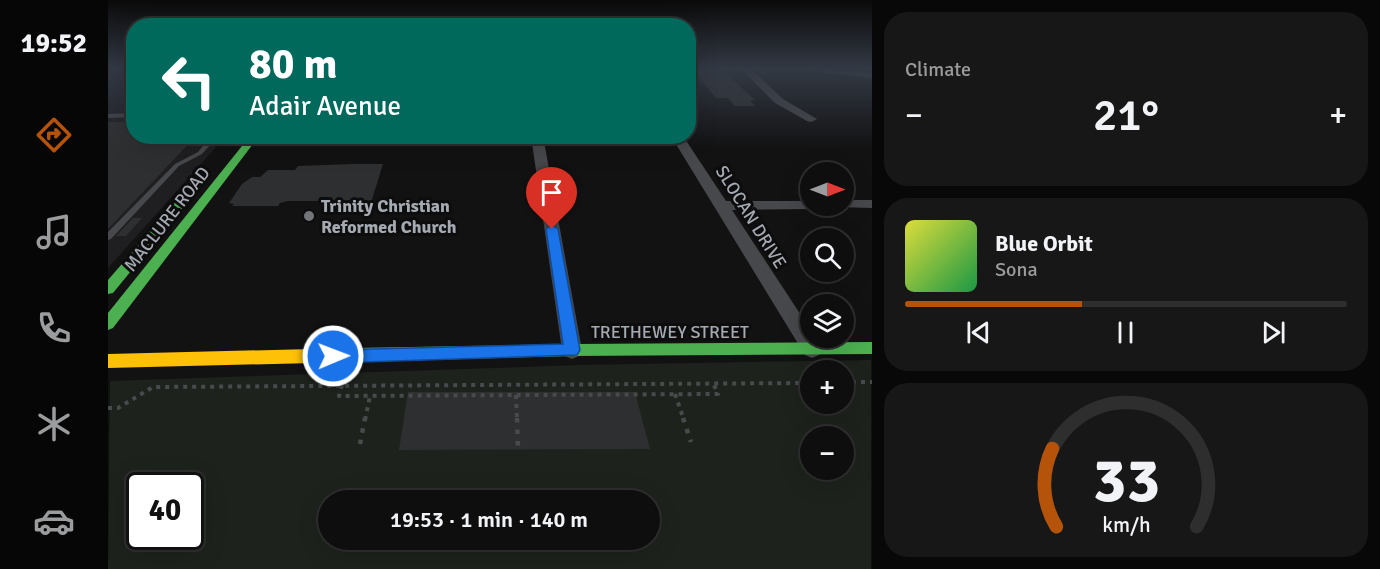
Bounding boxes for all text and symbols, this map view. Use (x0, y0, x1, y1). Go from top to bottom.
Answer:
text: 19:52 (21, 27, 87, 60)
text: 80 m (249, 39, 338, 90)
icon: left (150, 42, 228, 120)
text: Climate (905, 57, 971, 82)
text: 21° (1093, 88, 1159, 143)
text: Adair Avenue (249, 90, 401, 123)
text: − (905, 95, 923, 136)
text: + (1329, 95, 1347, 136)
icon: directions (33, 114, 75, 156)
street label: MACLURE ROAD (119, 162, 215, 276)
street label: SLOCAN DRIVE (711, 162, 791, 272)
north arrow (800, 162, 854, 216)
map controls (800, 162, 854, 480)
pin (526, 167, 577, 229)
icon: arrive (535, 176, 568, 209)
place label: Trinity Christian Reformed Church (321, 195, 457, 238)
marker: Trinity Christian Reformed Church (302, 209, 316, 223)
icon: music (33, 211, 75, 253)
button: search (800, 228, 854, 282)
text: Blue Orbit (995, 230, 1093, 257)
text: Sona (995, 257, 1038, 282)
button: layers (800, 294, 854, 348)
icon: phone (33, 307, 75, 349)
icon: previous (962, 316, 995, 349)
icon: pause (1109, 316, 1142, 349)
icon: next (1257, 316, 1290, 349)
street label: TRETHEWEY STREET (591, 321, 749, 343)
position arrow (301, 324, 365, 388)
button: + (800, 360, 854, 414)
icon: climate (33, 403, 75, 445)
button: − (800, 426, 854, 480)
text: 33 (1092, 442, 1160, 519)
speed limit sign: 40 (126, 472, 204, 550)
icon: car (33, 500, 75, 542)
text: 19:53 · 1 min · 140 m (390, 506, 588, 533)
text: km/h (1102, 513, 1150, 539)

